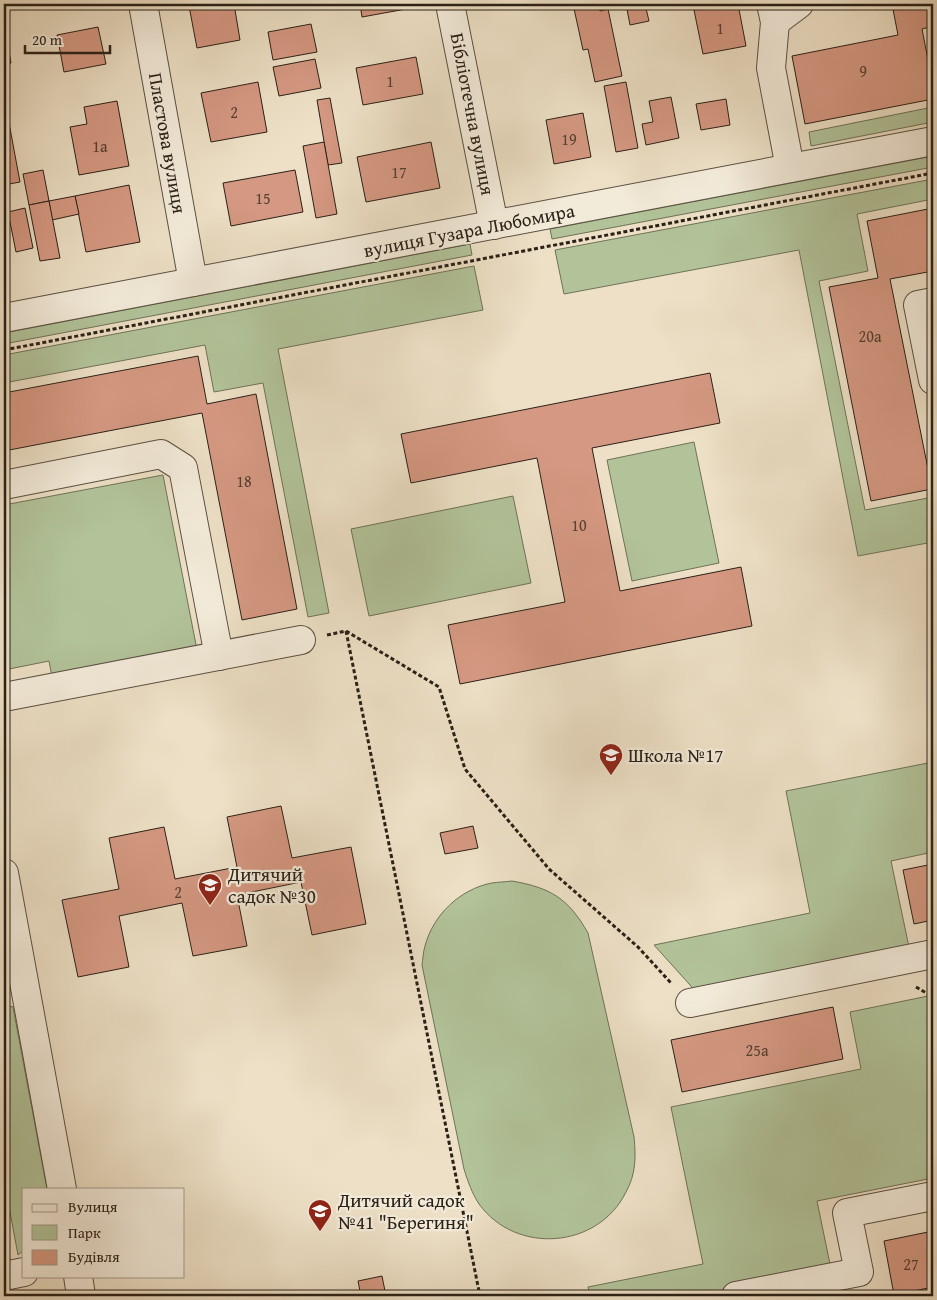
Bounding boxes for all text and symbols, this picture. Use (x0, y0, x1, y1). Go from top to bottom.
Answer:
house number: 1 (716, 16, 724, 40)
scale bar (25, 22, 110, 54)
text: 20 m (32, 29, 63, 50)
street label: Бібліотечна вулиця (444, 30, 503, 198)
house number: 9 (859, 59, 867, 83)
house number: 1 (386, 69, 394, 93)
street label: Пластова вулиця (142, 70, 194, 216)
house number: 2 (230, 100, 238, 124)
house number: 19 (561, 127, 577, 151)
house number: 1а (92, 134, 108, 158)
house number: 17 (391, 160, 407, 184)
house number: 15 (255, 186, 271, 210)
street label: вулиця Гузара Любомира (361, 196, 577, 264)
house number: 20а (858, 324, 882, 348)
house number: 18 (236, 469, 252, 493)
house number: 10 (571, 513, 587, 537)
place label: Школа №17 (628, 741, 723, 769)
school or university icon: Школа №17 (598, 742, 624, 776)
place label: Дитячий садок №30 (227, 860, 316, 910)
school or university icon: Дитячий садок №30 (197, 872, 223, 906)
house number: 2 (174, 880, 182, 904)
house number: 25а (745, 1038, 769, 1062)
place label: Дитячий садок №41 "Берегиня" (337, 1186, 474, 1236)
legend (22, 1188, 185, 1278)
text: Вулиця (68, 1196, 118, 1217)
school or university icon: Дитячий садок №41 "Берегиня" (307, 1198, 333, 1232)
text: Парк (68, 1222, 101, 1243)
text: Будівля (68, 1246, 120, 1267)
house number: 27 (903, 1252, 919, 1276)

